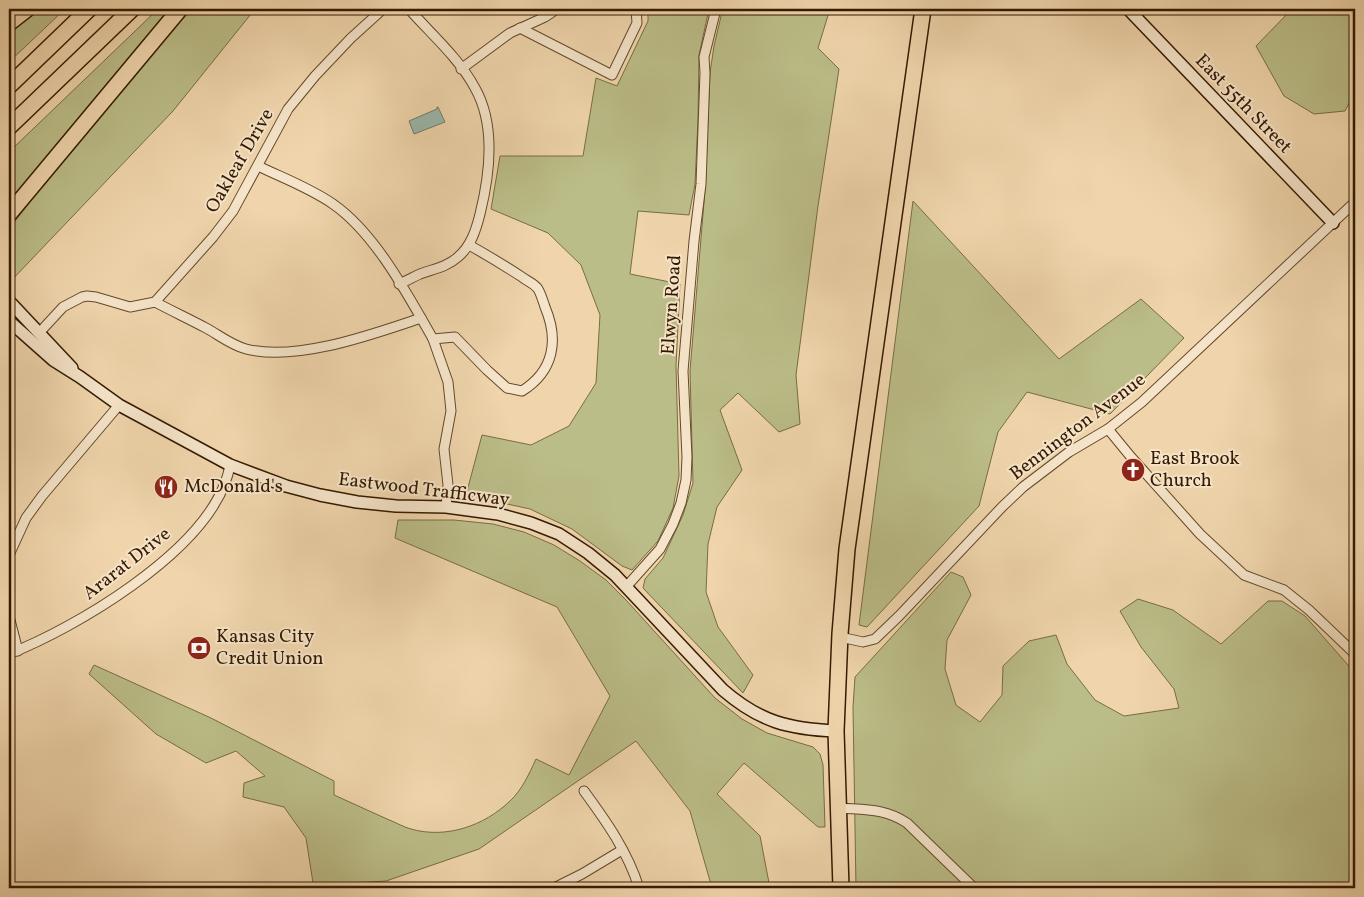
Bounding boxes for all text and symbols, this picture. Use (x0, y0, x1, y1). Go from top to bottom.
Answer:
street label: East 55th Street (1189, 48, 1298, 160)
street label: Oakleaf Drive (200, 104, 280, 218)
street label: Elwyn Road (656, 254, 688, 356)
street label: Bennington Avenue (1005, 367, 1151, 487)
place label: East Brook Church (1150, 446, 1240, 494)
church icon: East Brook Church (1120, 457, 1146, 483)
street label: Eastwood Trafficway (337, 467, 511, 513)
restaurant icon: McDonald's (153, 474, 179, 500)
place label: McDonald's (184, 474, 283, 500)
street label: Ararat Drive (78, 521, 176, 607)
place label: Kansas City Credit Union (216, 624, 324, 672)
bank icon: Kansas City Credit Union (186, 635, 212, 661)

